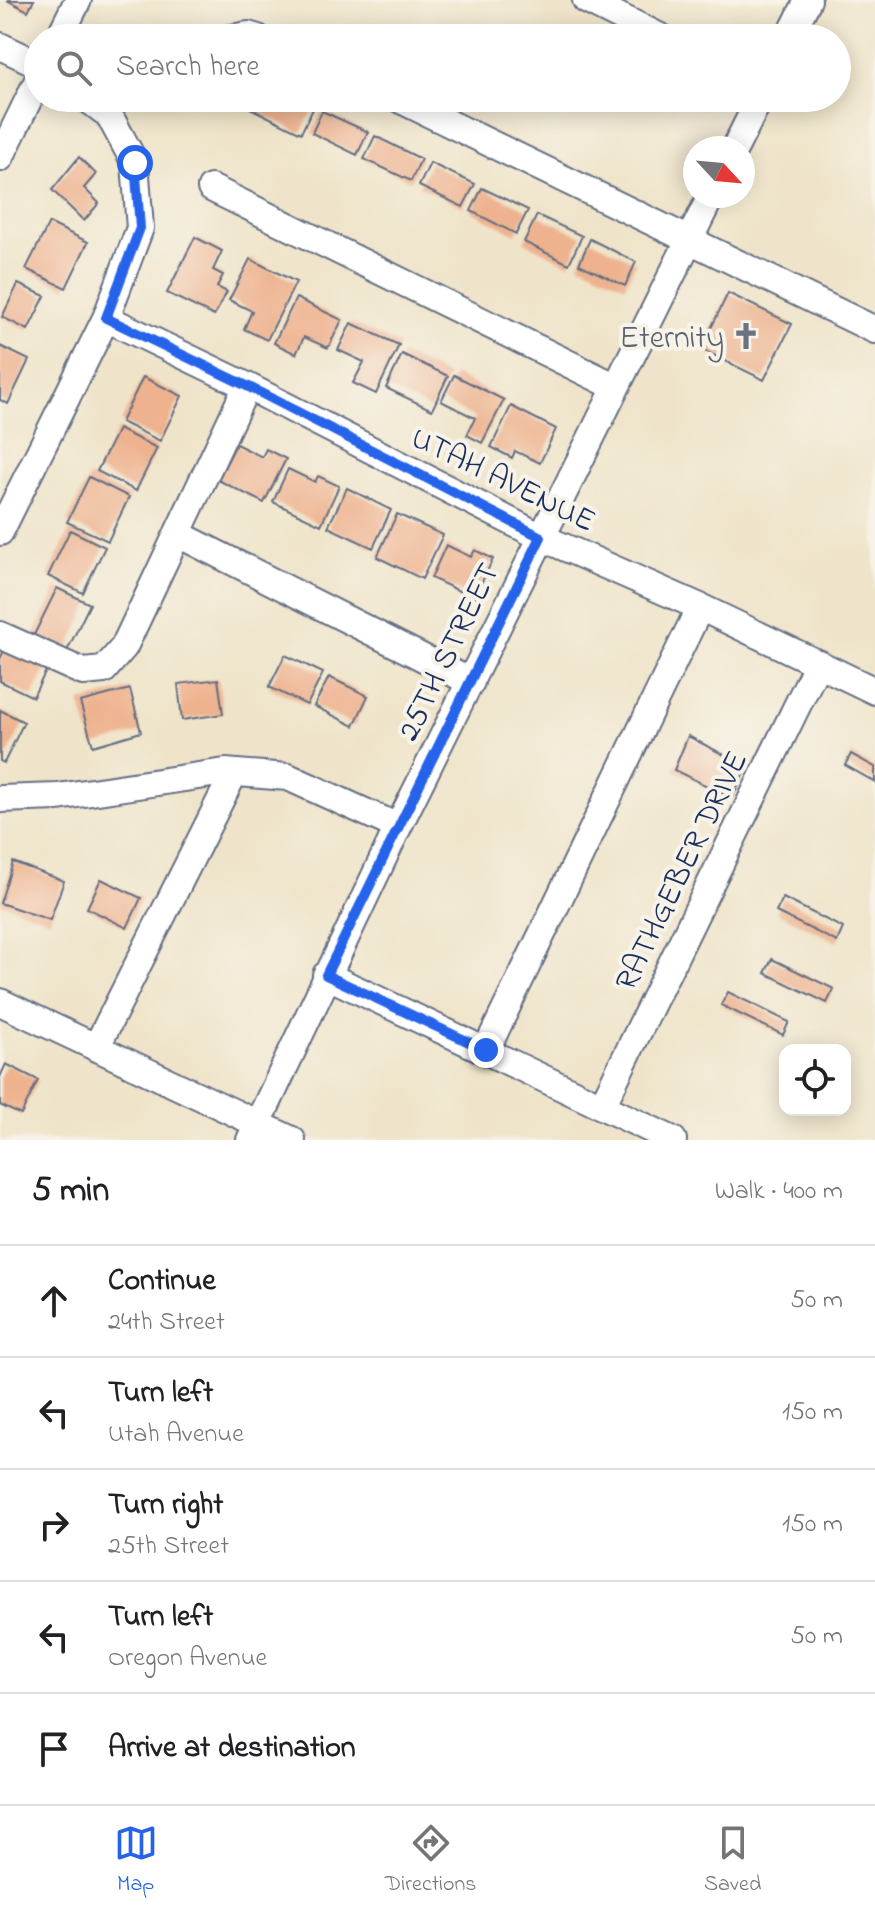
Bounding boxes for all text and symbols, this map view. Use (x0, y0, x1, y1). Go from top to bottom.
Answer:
search box (24, 24, 851, 112)
icon: search (52, 46, 96, 90)
text: Search here (116, 46, 260, 90)
north arrow (683, 136, 755, 208)
route start (117, 145, 153, 181)
place label: Eternity (620, 316, 724, 363)
church icon: Eternity (731, 321, 761, 351)
street label: UTAH AVENUE (402, 416, 603, 546)
street label: 25TH STREET (387, 556, 514, 749)
street label: RATHGEBER DRIVE (605, 744, 762, 999)
route end (468, 1032, 504, 1068)
map controls (779, 1044, 851, 1116)
button: locate (779, 1044, 851, 1116)
text: 5 min (32, 1167, 109, 1217)
text: Walk · 400 m (715, 1173, 843, 1211)
text: Continue (108, 1260, 216, 1304)
icon: ahead (32, 1279, 76, 1323)
text: 50 m (790, 1282, 843, 1320)
text: 24th Street (108, 1304, 225, 1342)
text: Turn left (108, 1372, 213, 1416)
icon: left (32, 1391, 76, 1435)
text: 150 m (782, 1394, 843, 1432)
text: Utah Avenue (108, 1416, 244, 1454)
text: Turn right (108, 1484, 223, 1528)
icon: right (32, 1503, 76, 1547)
text: 150 m (782, 1506, 843, 1544)
text: 25th Street (108, 1528, 229, 1566)
text: Turn left (108, 1596, 213, 1640)
icon: left (32, 1615, 76, 1659)
text: 50 m (790, 1618, 843, 1656)
text: Oregon Avenue (108, 1640, 267, 1678)
icon: arrive (32, 1727, 76, 1771)
text: Arrive at destination (108, 1727, 356, 1771)
tab: Map (114, 1821, 158, 1901)
tab: Directions (385, 1821, 477, 1901)
tab: Saved (704, 1821, 761, 1901)

